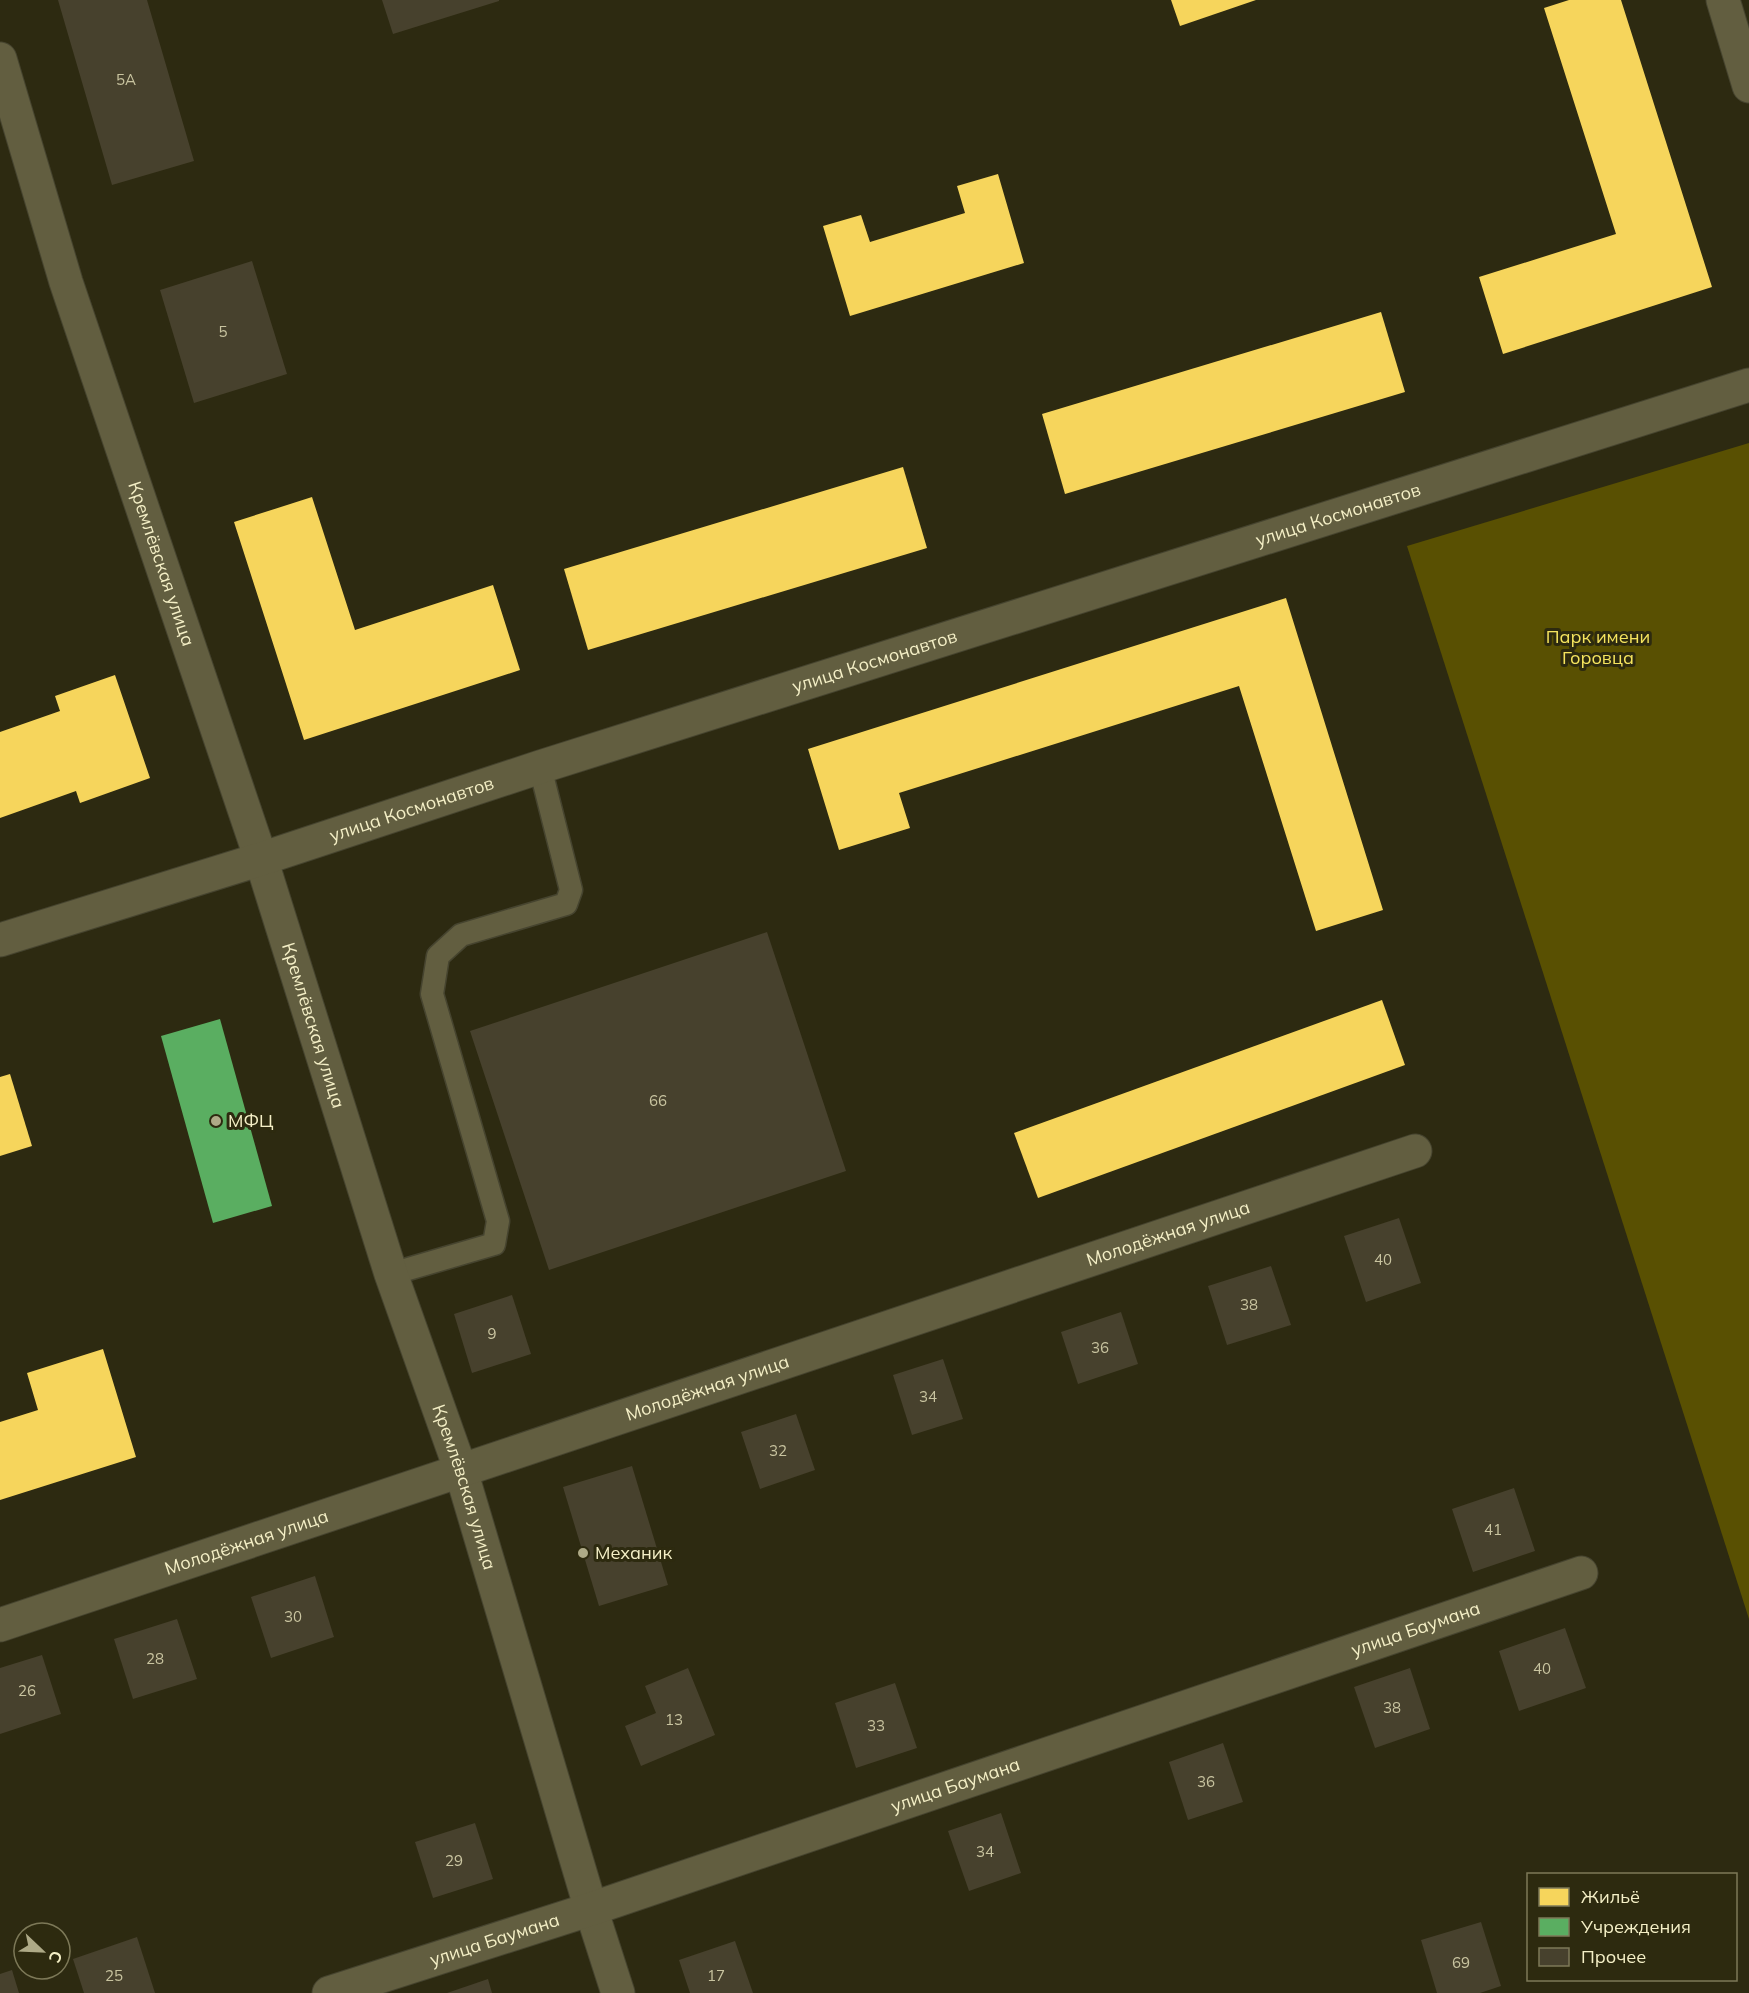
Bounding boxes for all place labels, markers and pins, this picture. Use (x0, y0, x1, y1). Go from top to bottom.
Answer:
place label: МФЦ (228, 1109, 274, 1132)
marker: МФЦ (209, 1114, 223, 1128)
place label: Механик (595, 1541, 672, 1564)
marker: Механик (576, 1546, 590, 1560)

